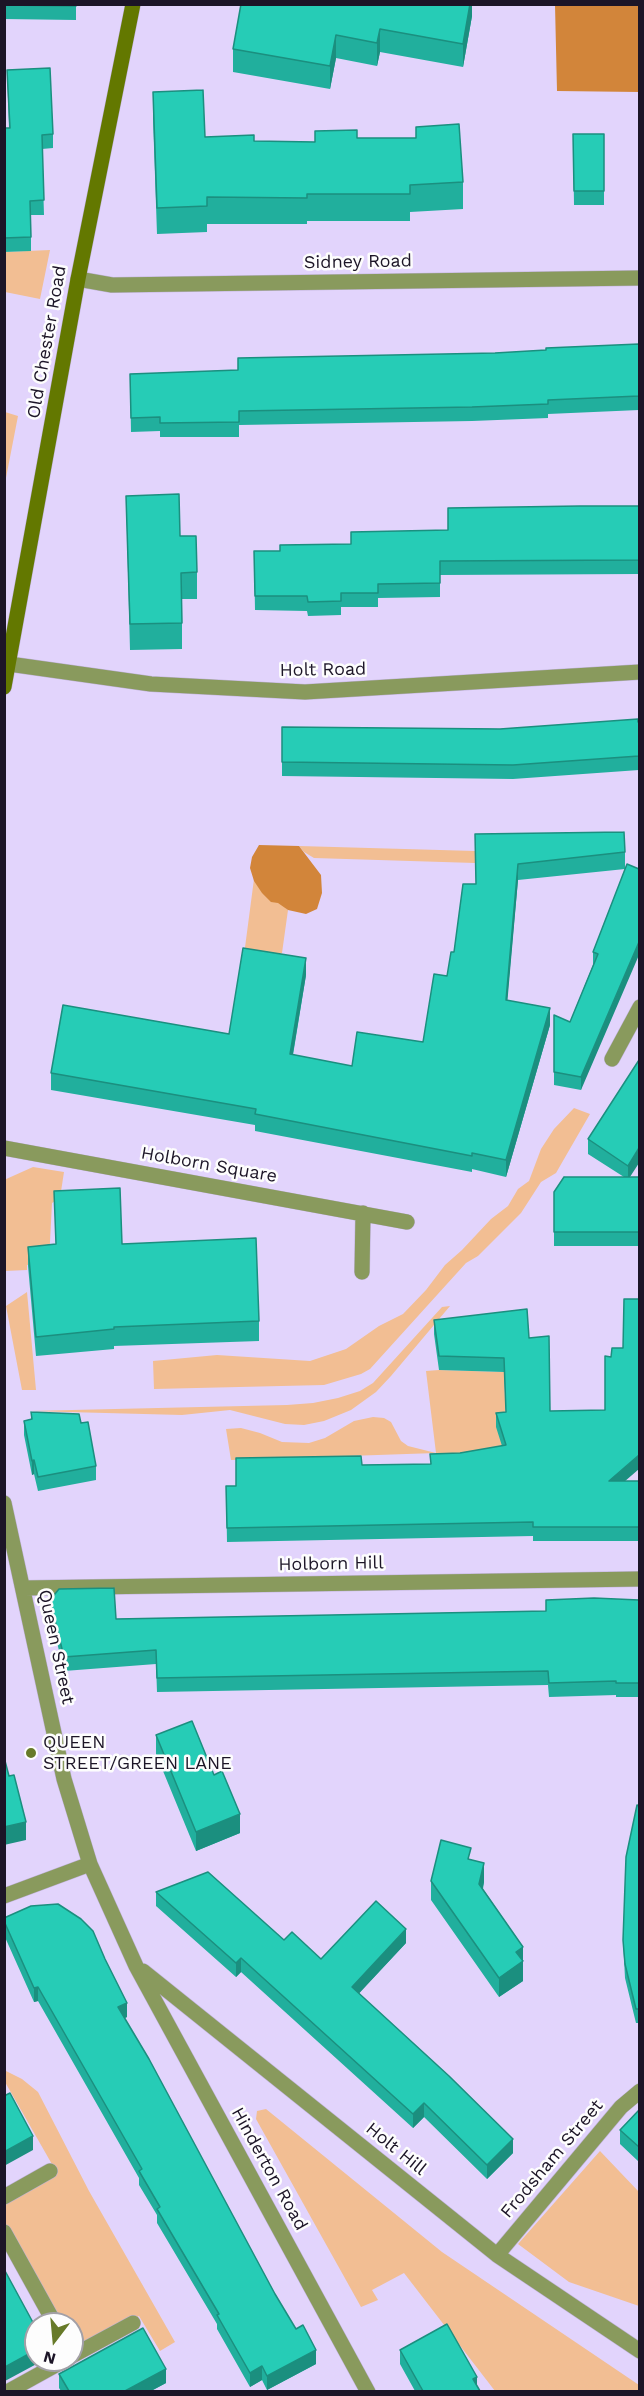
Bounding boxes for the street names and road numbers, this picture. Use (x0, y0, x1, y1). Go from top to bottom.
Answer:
street label: Sidney Road (304, 250, 412, 274)
street label: Old Chester Road (23, 264, 71, 420)
street label: Holt Road (280, 658, 366, 682)
street label: Holborn Square (139, 1142, 279, 1188)
street label: Holborn Hill (278, 1552, 384, 1576)
street label: Queen Street (33, 1588, 79, 1706)
street label: Frodsham Street (496, 2095, 608, 2223)
street label: Hinderton Road (226, 2104, 312, 2234)
street label: Holt Hill (361, 2118, 431, 2180)

